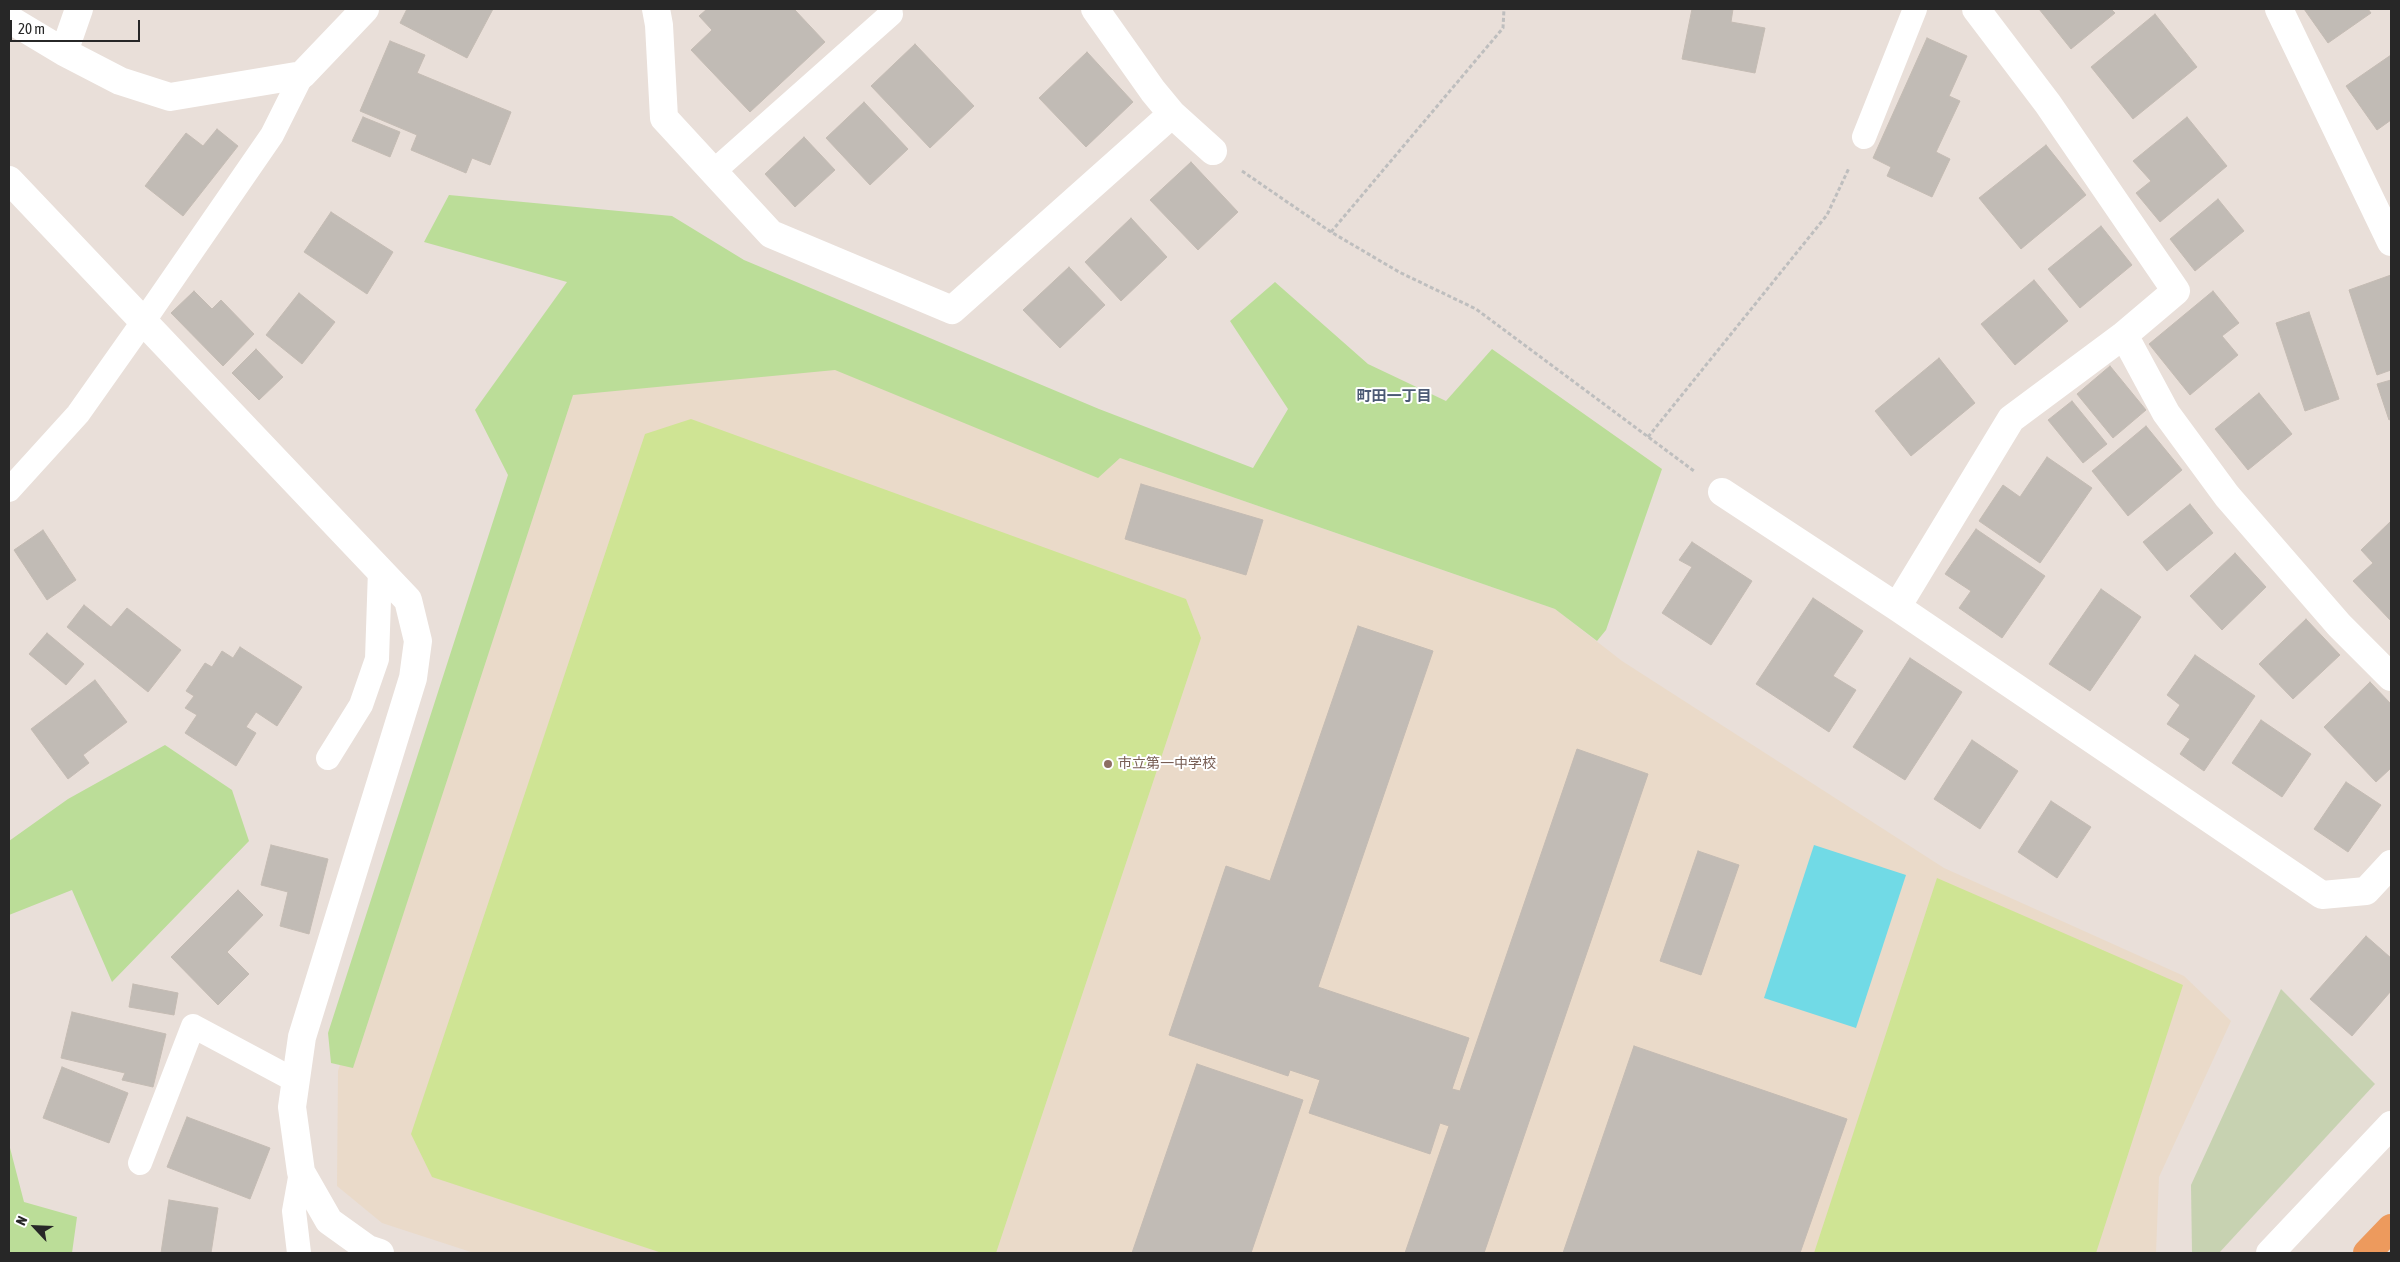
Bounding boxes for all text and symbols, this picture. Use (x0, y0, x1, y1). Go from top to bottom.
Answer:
scale bar (12, 10, 142, 42)
text: 20 m (18, 20, 45, 37)
district label: 町田一丁目 (1357, 387, 1431, 405)
place label: 市立第一中学校 (1118, 756, 1216, 772)
marker: 市立第一中学校 (1102, 758, 1114, 770)
north arrow (10, 1202, 60, 1252)
text: N (12, 1214, 30, 1228)

